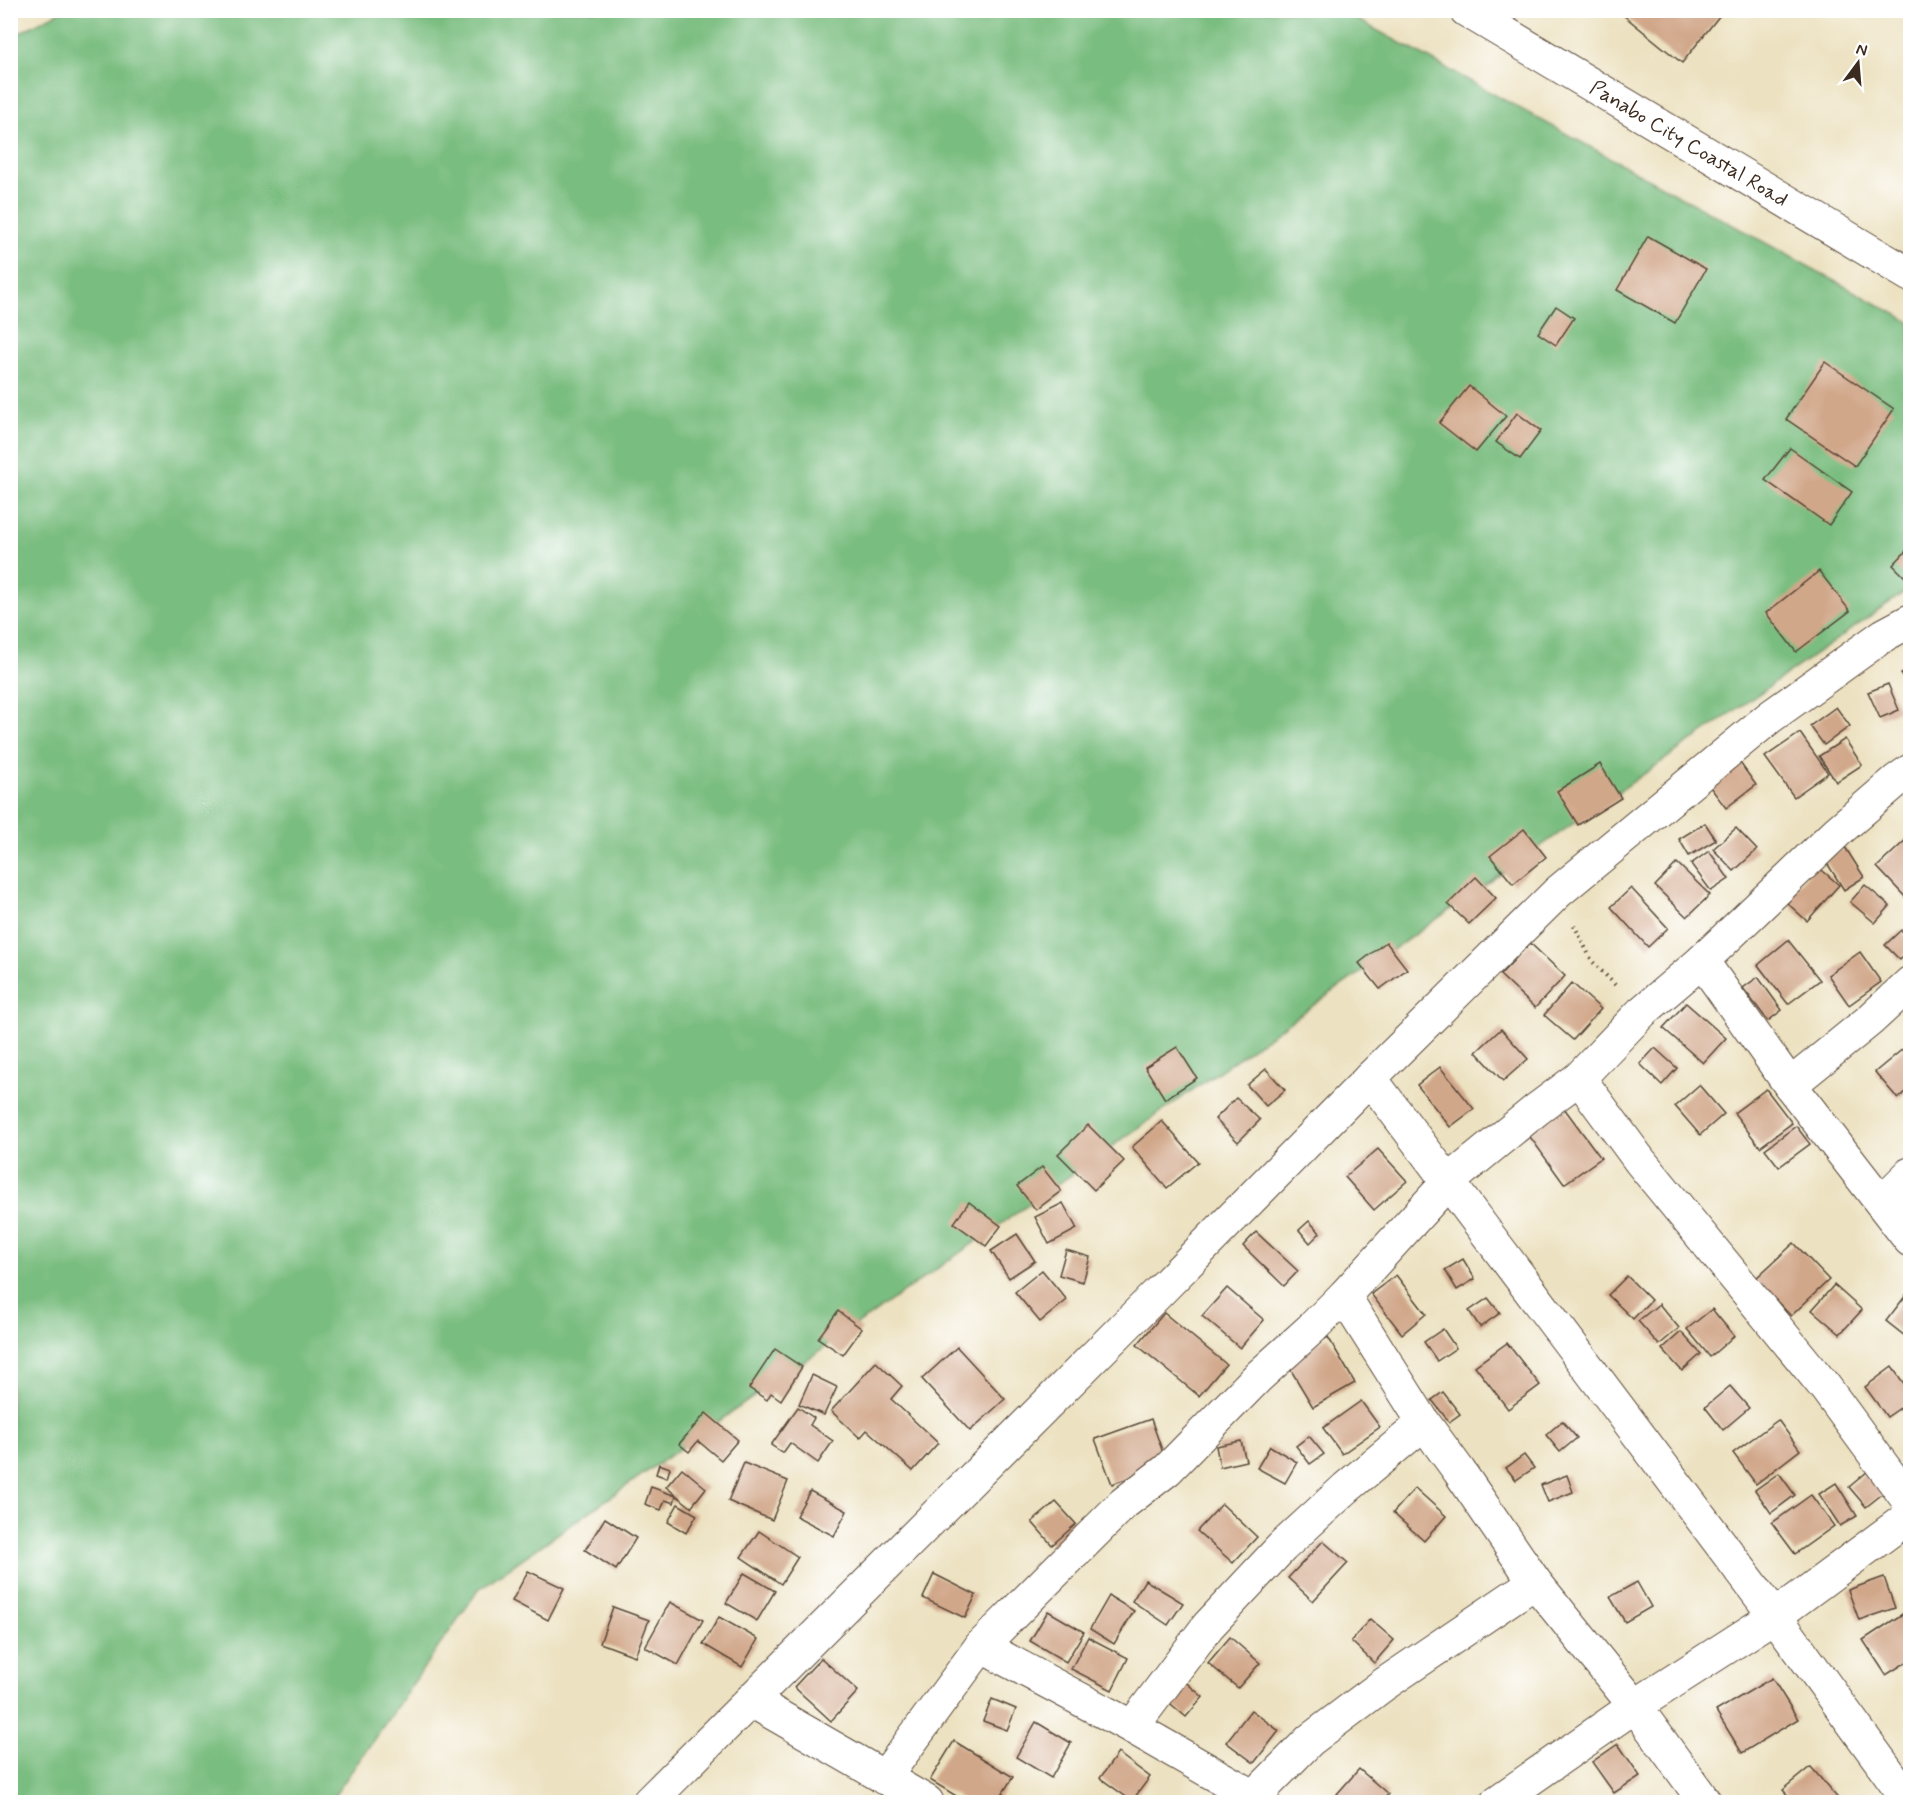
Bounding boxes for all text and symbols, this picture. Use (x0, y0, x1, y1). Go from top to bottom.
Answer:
north arrow (1828, 33, 1888, 93)
text: N (1854, 38, 1870, 62)
street label: Panabo City Coastal Road (1584, 74, 1793, 214)

